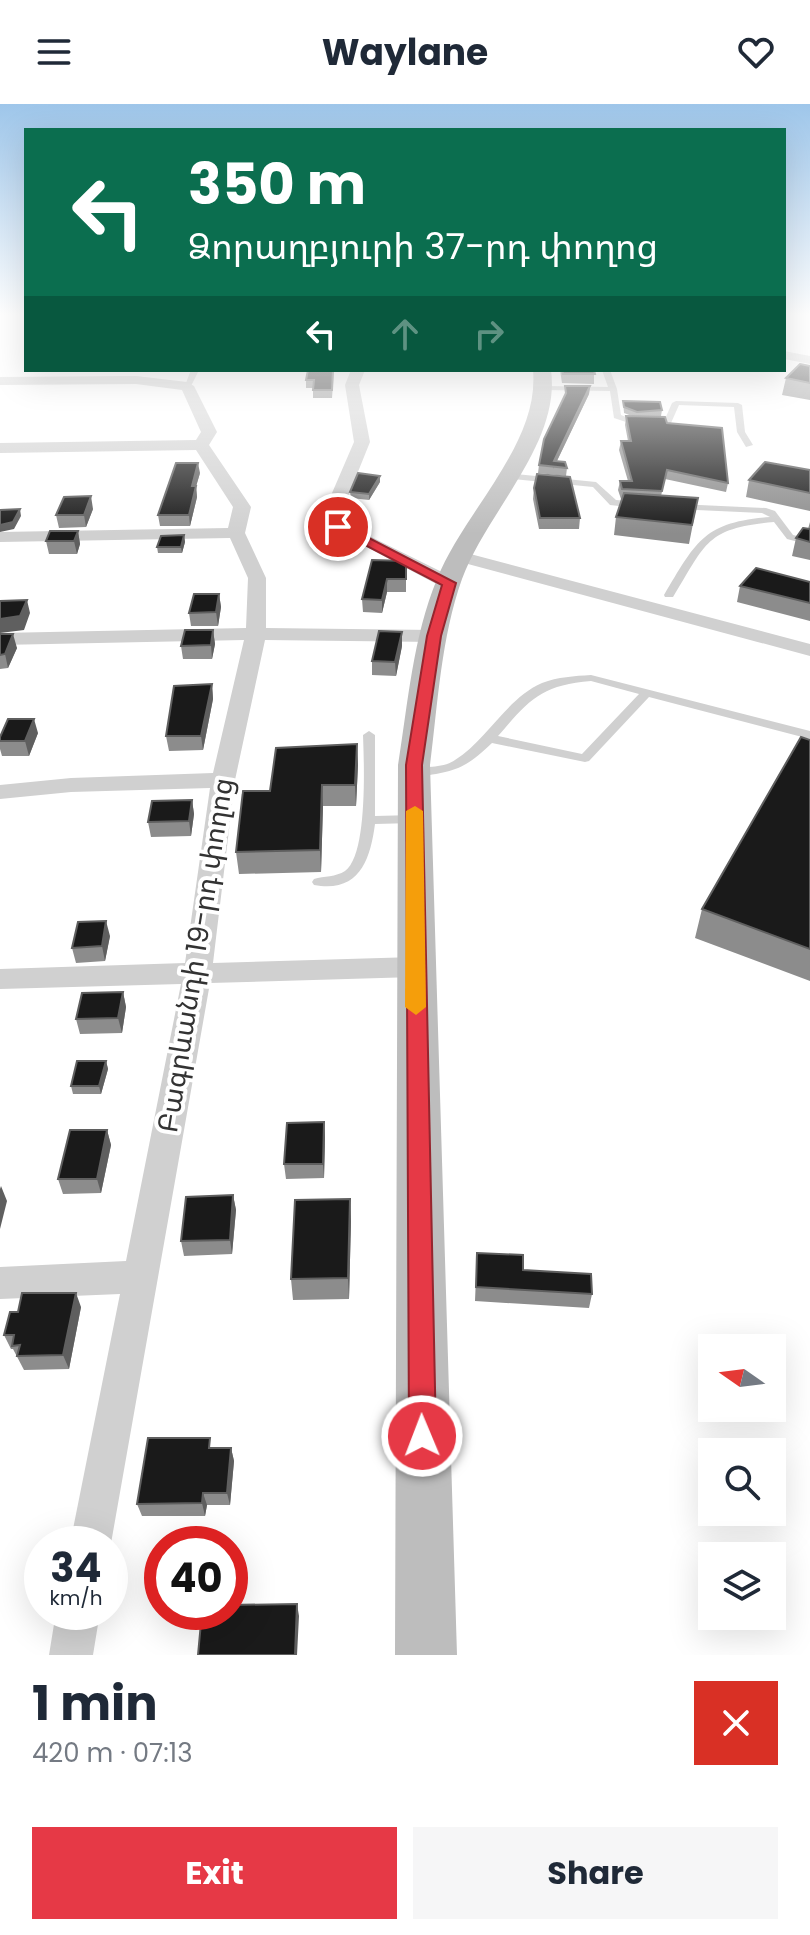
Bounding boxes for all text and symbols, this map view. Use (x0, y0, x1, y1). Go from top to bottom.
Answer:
text: Waylane (322, 27, 488, 78)
icon: menu (32, 30, 76, 74)
icon: heart (734, 30, 778, 74)
text: 350 m (188, 145, 366, 224)
icon: left (56, 160, 160, 264)
text: Ձորաղբյուրի 37-րդ փողոց (188, 221, 658, 272)
icon: left (299, 312, 343, 356)
icon: ahead (383, 312, 427, 356)
icon: right (467, 312, 511, 356)
pin (304, 493, 372, 561)
icon: arrive (316, 505, 360, 549)
street label: Բագրևանդի 19-րդ փողոց (148, 775, 243, 1135)
north arrow (698, 1334, 786, 1422)
map controls (698, 1334, 786, 1630)
position arrow (380, 1394, 464, 1478)
button: search (698, 1438, 786, 1526)
speed limit sign: 40 (144, 1526, 248, 1630)
text: 34 (50, 1540, 102, 1596)
button: layers (698, 1542, 786, 1630)
text: km/h (49, 1584, 103, 1612)
text: 1 min (32, 1670, 158, 1737)
button: close (694, 1681, 778, 1765)
text: 420 m · 07:13 (32, 1735, 192, 1771)
button: Exit (32, 1827, 397, 1919)
button: Share (413, 1827, 778, 1919)

